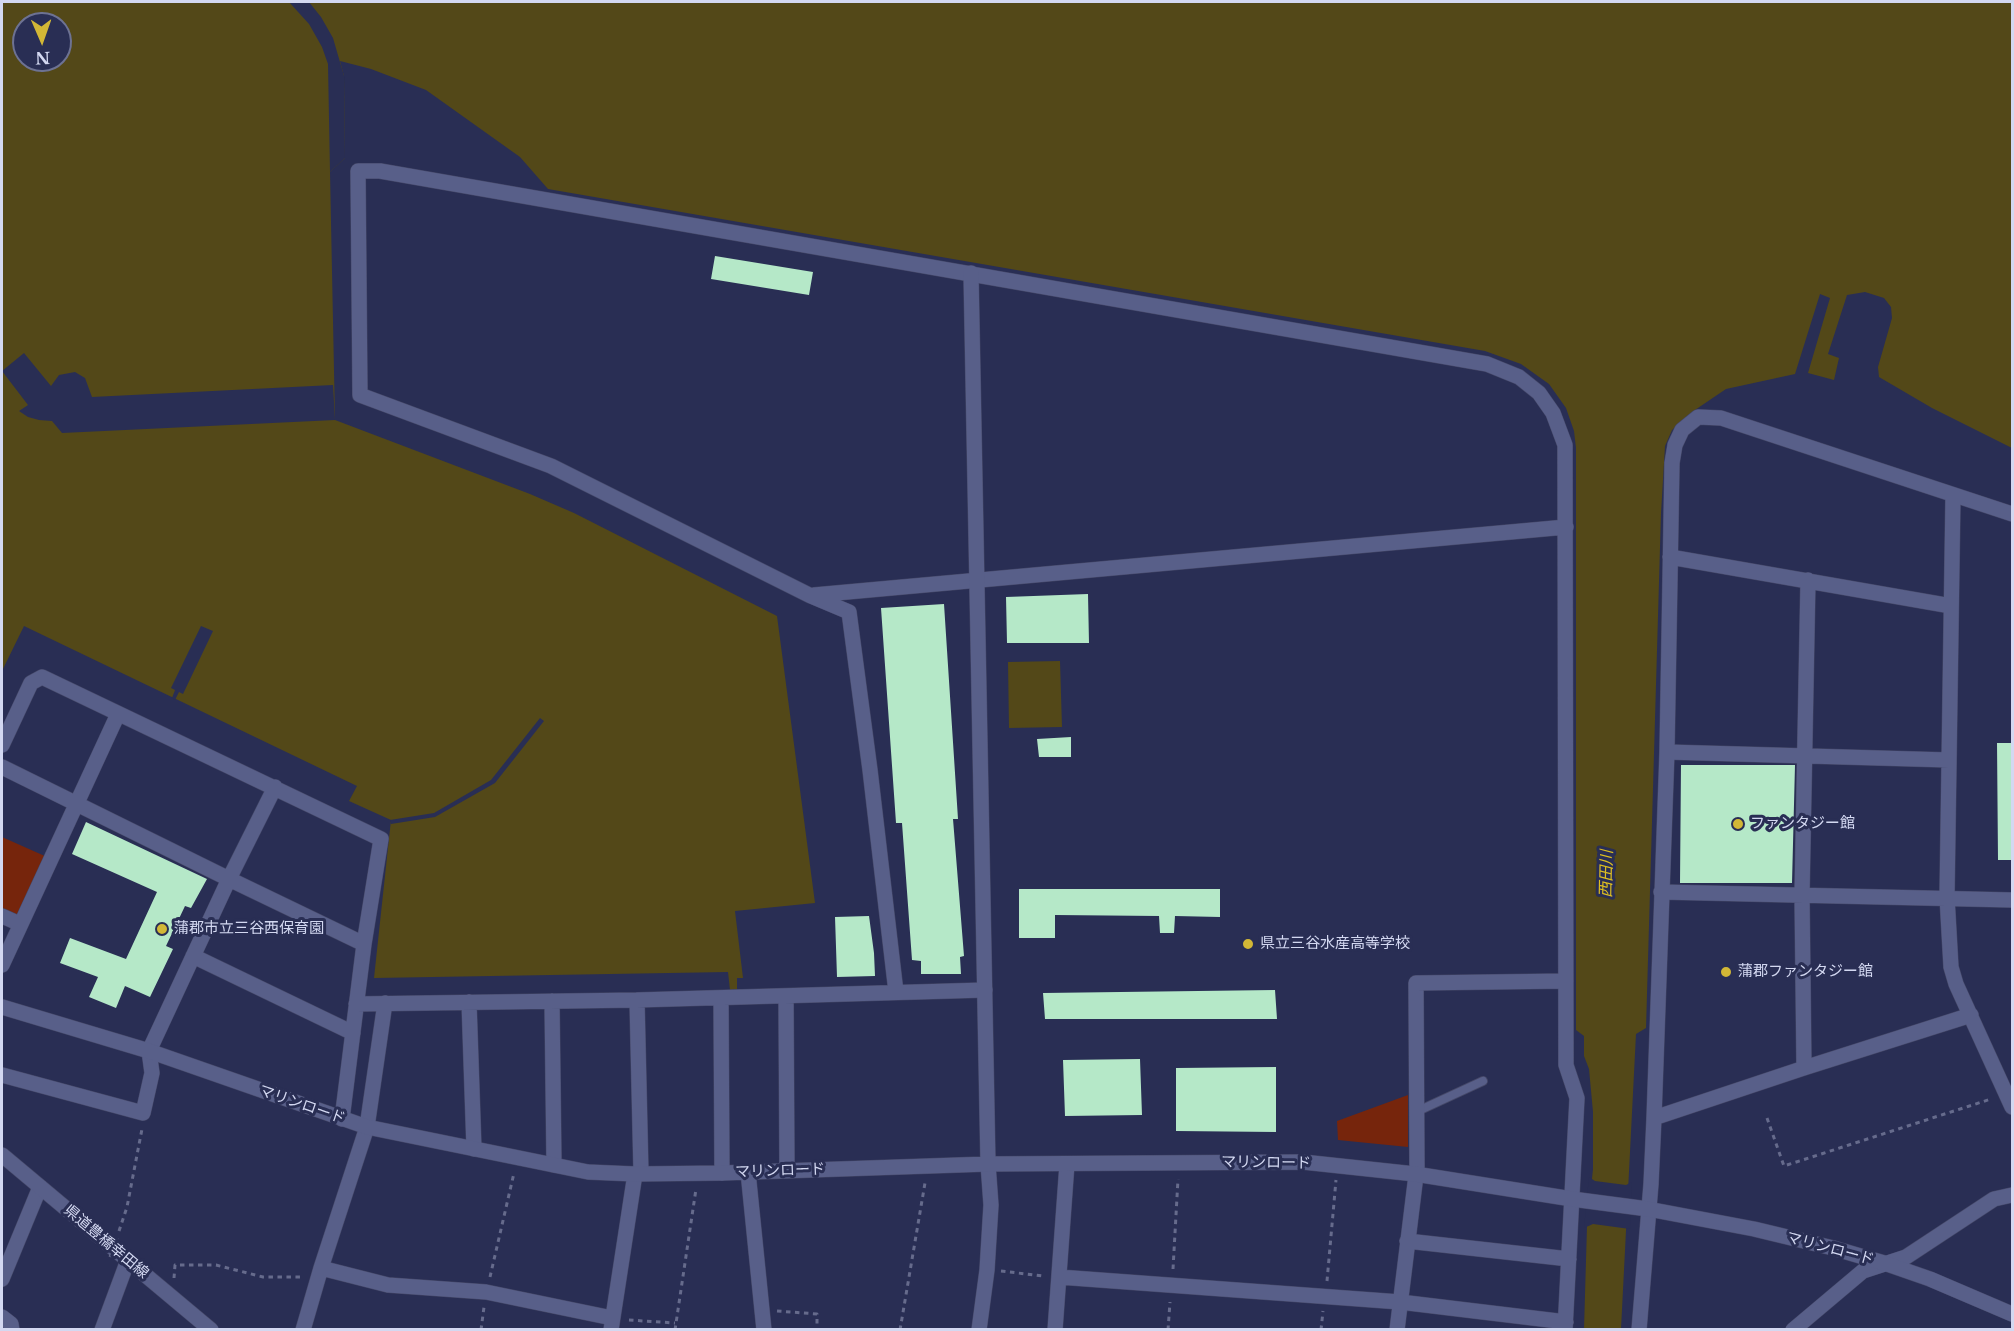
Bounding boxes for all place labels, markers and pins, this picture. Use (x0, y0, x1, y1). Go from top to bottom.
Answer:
place label: ファンタジー館 (1750, 815, 1855, 833)
marker: ファンタジー館 (1731, 817, 1745, 831)
place label: 蒲郡市立三谷西保育園 (174, 920, 324, 938)
marker: 蒲郡市立三谷西保育園 (155, 922, 169, 936)
place label: 県立三谷水産高等学校 (1260, 935, 1410, 953)
marker: 県立三谷水産高等学校 (1241, 937, 1255, 951)
place label: 蒲郡ファンタジー館 (1738, 963, 1873, 981)
marker: 蒲郡ファンタジー館 (1719, 965, 1733, 979)

